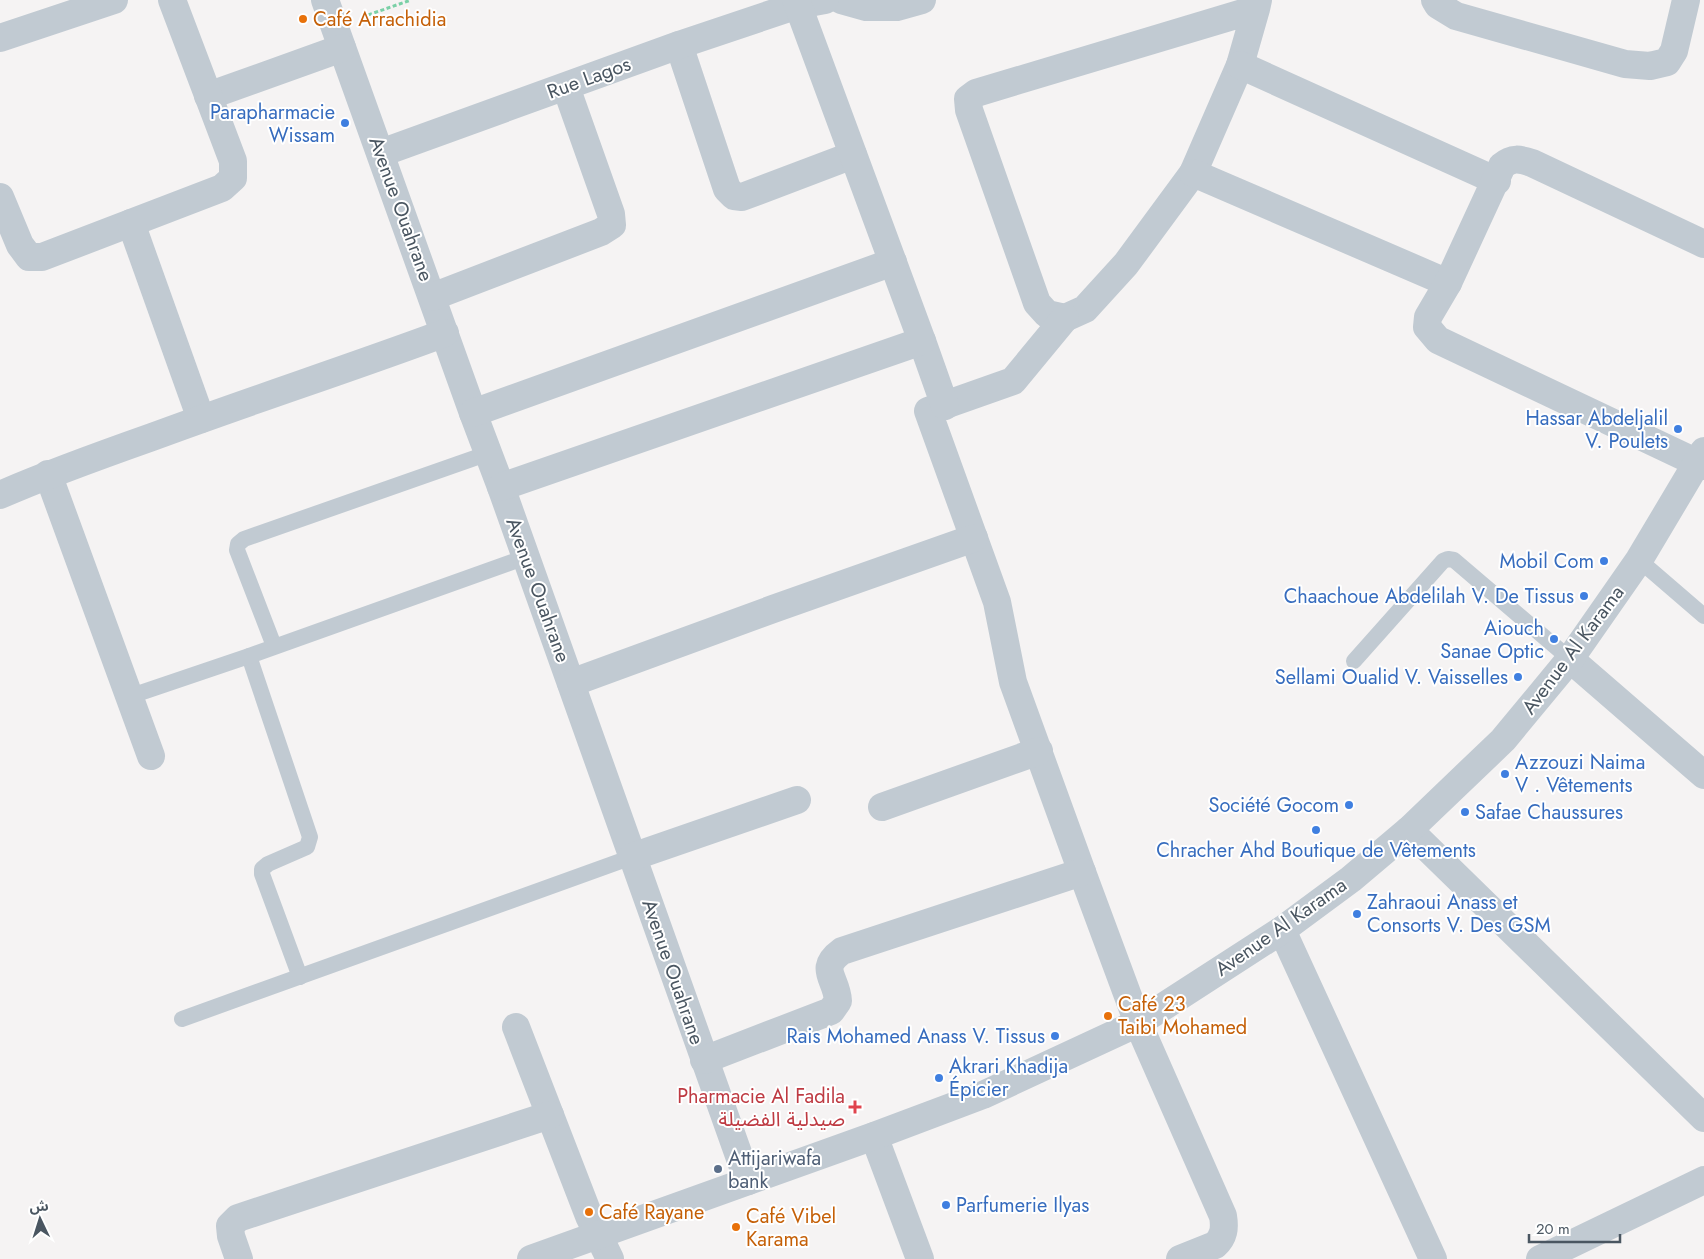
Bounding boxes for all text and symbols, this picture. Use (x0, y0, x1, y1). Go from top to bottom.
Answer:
place label: Café Arrachidia (313, 5, 446, 34)
marker: Café Arrachidia (297, 13, 309, 25)
street label: Rue Lagos (543, 49, 635, 107)
place label: Parapharmacie Wissam (210, 98, 335, 150)
marker: Parapharmacie Wissam (339, 117, 351, 129)
street label: Avenue Ouahrane (361, 133, 441, 285)
place label: Hassar Abdeljalil V. Poulets (1526, 404, 1668, 456)
marker: Hassar Abdeljalil V. Poulets (1672, 423, 1684, 435)
street label: Avenue Ouahrane (498, 514, 578, 666)
place label: Mobil Com (1499, 547, 1594, 576)
marker: Mobil Com (1598, 555, 1610, 567)
street label: Avenue Al Karama (1515, 579, 1631, 721)
place label: Chaachoue Abdelilah V. De Tissus (1284, 582, 1574, 611)
marker: Chaachoue Abdelilah V. De Tissus (1578, 590, 1590, 602)
place label: Aiouch Sanae Optic (1440, 614, 1544, 666)
marker: Aiouch Sanae Optic (1548, 633, 1560, 645)
place label: Sellami Oualid V. Vaisselles (1275, 663, 1508, 692)
marker: Sellami Oualid V. Vaisselles (1512, 671, 1524, 683)
place label: Azzouzi Naima V . Vêtements (1515, 748, 1645, 800)
marker: Azzouzi Naima V . Vêtements (1499, 768, 1511, 780)
place label: Société Gocom (1208, 791, 1339, 820)
place label: Safae Chaussures (1475, 798, 1623, 827)
marker: Société Gocom (1343, 799, 1355, 811)
marker: Safae Chaussures (1459, 806, 1471, 818)
marker: Chracher Ahd Boutique de Vêtements (1310, 824, 1322, 836)
place label: Chracher Ahd Boutique de Vêtements (1156, 836, 1476, 865)
street label: Avenue Al Karama (1209, 871, 1353, 983)
place label: Zahraoui Anass et Consorts V. Des GSM (1367, 888, 1551, 940)
street label: Avenue Ouahrane (635, 895, 711, 1049)
marker: Zahraoui Anass et Consorts V. Des GSM (1351, 908, 1363, 920)
place label: Café 23 Taibi Mohamed (1118, 990, 1247, 1042)
marker: Café 23 Taibi Mohamed (1102, 1010, 1114, 1022)
place label: Rais Mohamed Anass V. Tissus (787, 1022, 1045, 1051)
marker: Rais Mohamed Anass V. Tissus (1049, 1030, 1061, 1042)
place label: Akrari Khadija Épicier (949, 1052, 1068, 1104)
marker: Akrari Khadija Épicier (933, 1072, 945, 1084)
place label: Pharmacie Al Fadila صيدلية الفضيلة (677, 1082, 845, 1134)
marker: Pharmacie Al Fadila صيدلية الفضيلة (849, 1101, 861, 1113)
place label: Attijariwafa bank (728, 1144, 821, 1196)
marker: Attijariwafa bank (712, 1163, 724, 1175)
place label: Parfumerie Ilyas (956, 1191, 1089, 1220)
north arrow (15, 1194, 65, 1244)
text: ش (29, 1195, 49, 1217)
place label: Café Rayane (599, 1198, 704, 1227)
marker: Parfumerie Ilyas (940, 1199, 952, 1211)
place label: Café Vibel Karama (746, 1202, 836, 1254)
marker: Café Rayane (583, 1206, 595, 1218)
scale bar (1529, 1212, 1620, 1244)
text: 20 m (1536, 1218, 1570, 1240)
marker: Café Vibel Karama (730, 1221, 742, 1233)

